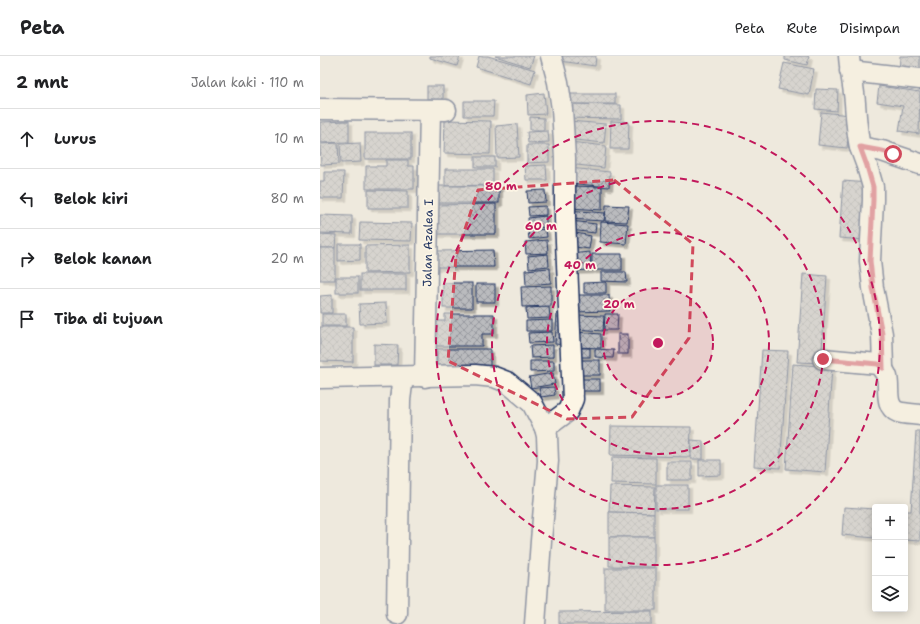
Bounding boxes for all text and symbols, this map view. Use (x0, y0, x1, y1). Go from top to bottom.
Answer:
text: Peta (20, 15, 65, 40)
text: Peta (735, 19, 764, 37)
text: Rute (786, 19, 817, 37)
text: Disimpan (839, 19, 900, 37)
text: 2 mnt (16, 71, 69, 93)
text: Jalan kaki · 110 m (191, 74, 304, 91)
icon: ahead (16, 128, 38, 150)
text: Lurus (54, 129, 96, 149)
text: 10 m (274, 130, 304, 147)
route start (884, 145, 902, 163)
text: 80 m (485, 178, 517, 194)
icon: left (16, 188, 38, 210)
text: Belok kiri (54, 189, 128, 209)
text: 80 m (270, 190, 304, 207)
street label: Jalan Azalea I (419, 198, 437, 287)
text: 60 m (525, 218, 557, 234)
icon: right (16, 248, 38, 270)
text: Belok kanan (54, 249, 152, 269)
text: 20 m (271, 250, 304, 267)
text: 40 m (564, 257, 596, 273)
text: 20 m (603, 296, 635, 312)
icon: arrive (16, 308, 38, 330)
text: Tiba di tujuan (54, 309, 163, 329)
centre of rings (651, 336, 665, 350)
route end (814, 350, 832, 368)
map controls (872, 504, 908, 612)
button: + (872, 504, 908, 540)
button: − (872, 540, 908, 576)
button: layers (872, 576, 908, 612)

